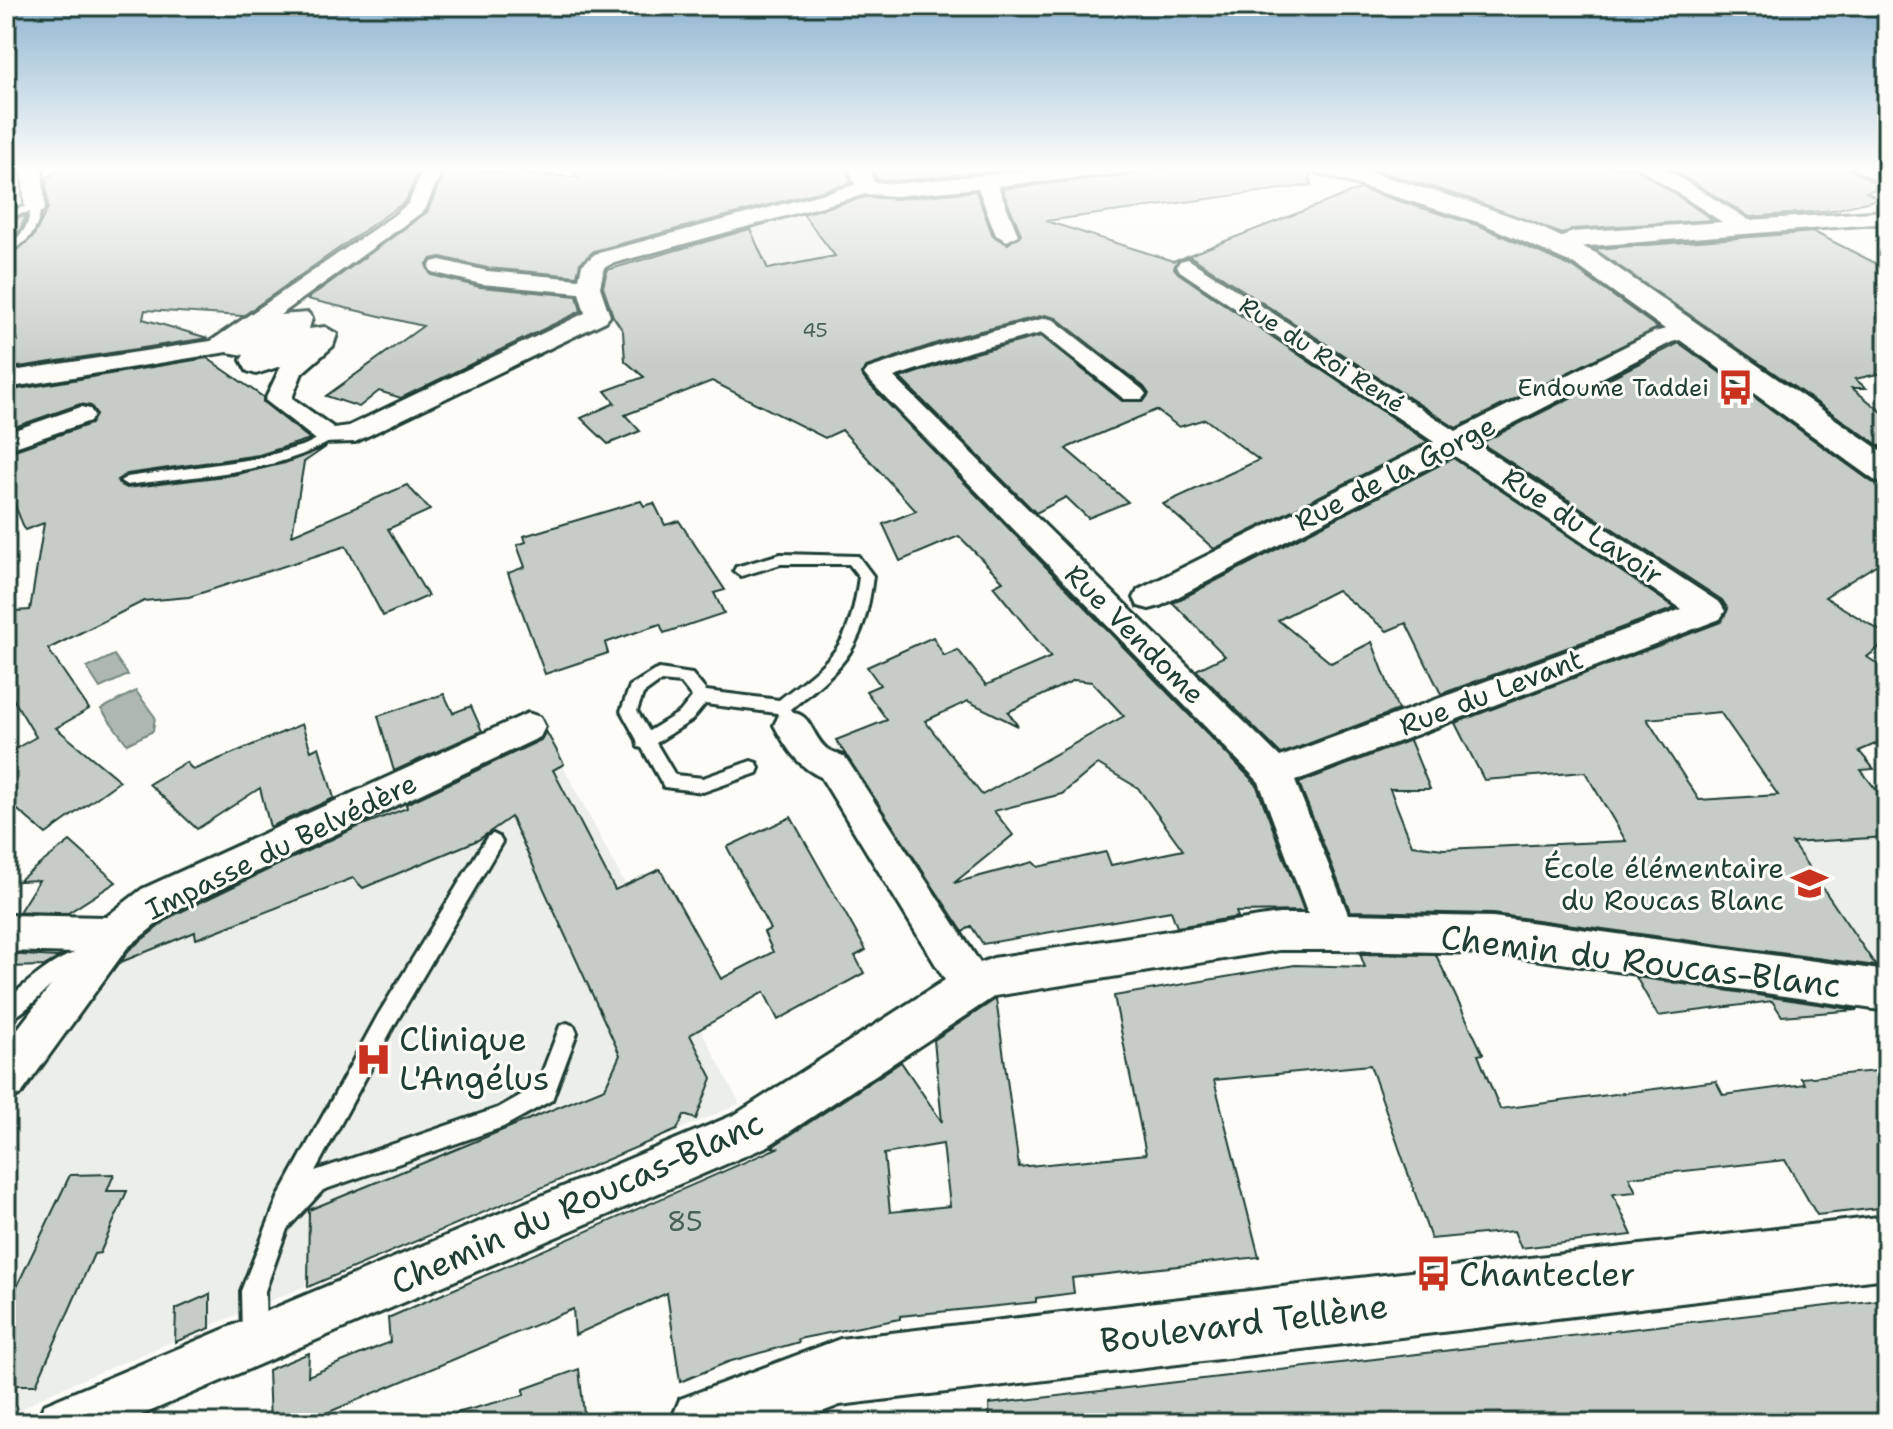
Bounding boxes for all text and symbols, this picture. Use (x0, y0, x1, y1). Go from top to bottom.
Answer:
street label: Rue du Roi René (1233, 290, 1411, 420)
house number: 45 (802, 317, 828, 343)
bus stop icon: Endoume Taddei (1716, 369, 1754, 407)
place label: Endoume Taddei (1518, 372, 1709, 404)
street label: Rue de la Gorge (1288, 406, 1502, 540)
street label: Rue du Lavoir (1495, 458, 1671, 594)
street label: Rue Vendome (1057, 556, 1213, 712)
street label: Rue du Levant (1394, 639, 1588, 745)
street label: Impasse du Belvédère (139, 764, 423, 928)
place label: École élémentaire du Roucas Blanc (1543, 849, 1784, 919)
school or university icon: École élémentaire du Roucas Blanc (1791, 865, 1829, 903)
street label: Chemin du Roucas-Blanc (1438, 914, 1844, 1008)
place label: Clinique L'Angélus (399, 1016, 550, 1101)
hospital icon: Clinique L'Angélus (354, 1040, 392, 1078)
street label: Chemin du Roucas-Blanc (384, 1099, 770, 1305)
house number: 85 (667, 1202, 703, 1240)
place label: Chantecler (1459, 1251, 1636, 1297)
bus stop icon: Chantecler (1414, 1255, 1452, 1293)
street label: Boulevard Tellène (1097, 1283, 1391, 1363)

